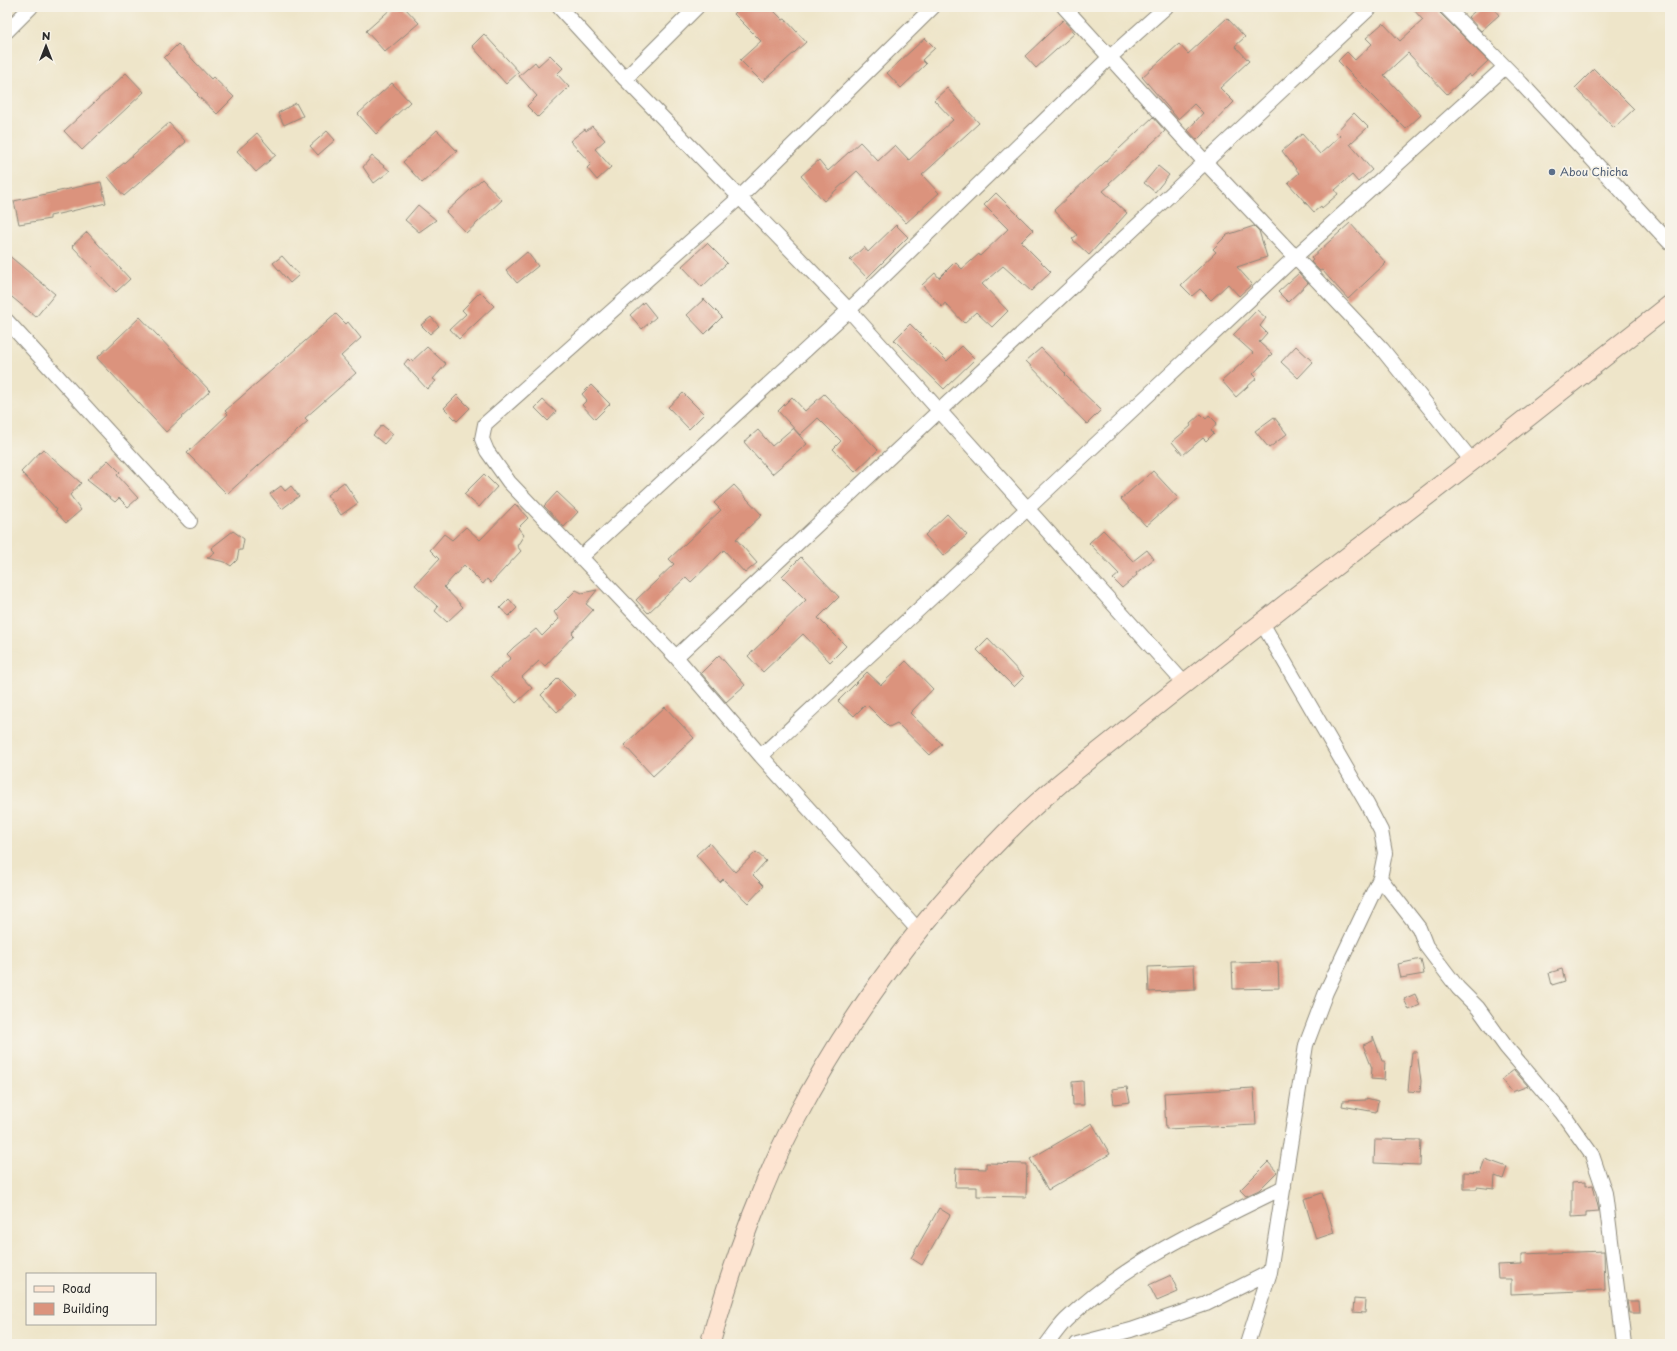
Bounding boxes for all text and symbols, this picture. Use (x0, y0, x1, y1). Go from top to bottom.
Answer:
north arrow (26, 26, 66, 66)
text: N (42, 27, 51, 44)
place label: Abou Chicha (1560, 163, 1628, 180)
marker: Abou Chicha (1547, 167, 1557, 177)
legend (26, 1273, 156, 1325)
text: Road (62, 1279, 91, 1297)
text: Building (62, 1299, 109, 1317)

